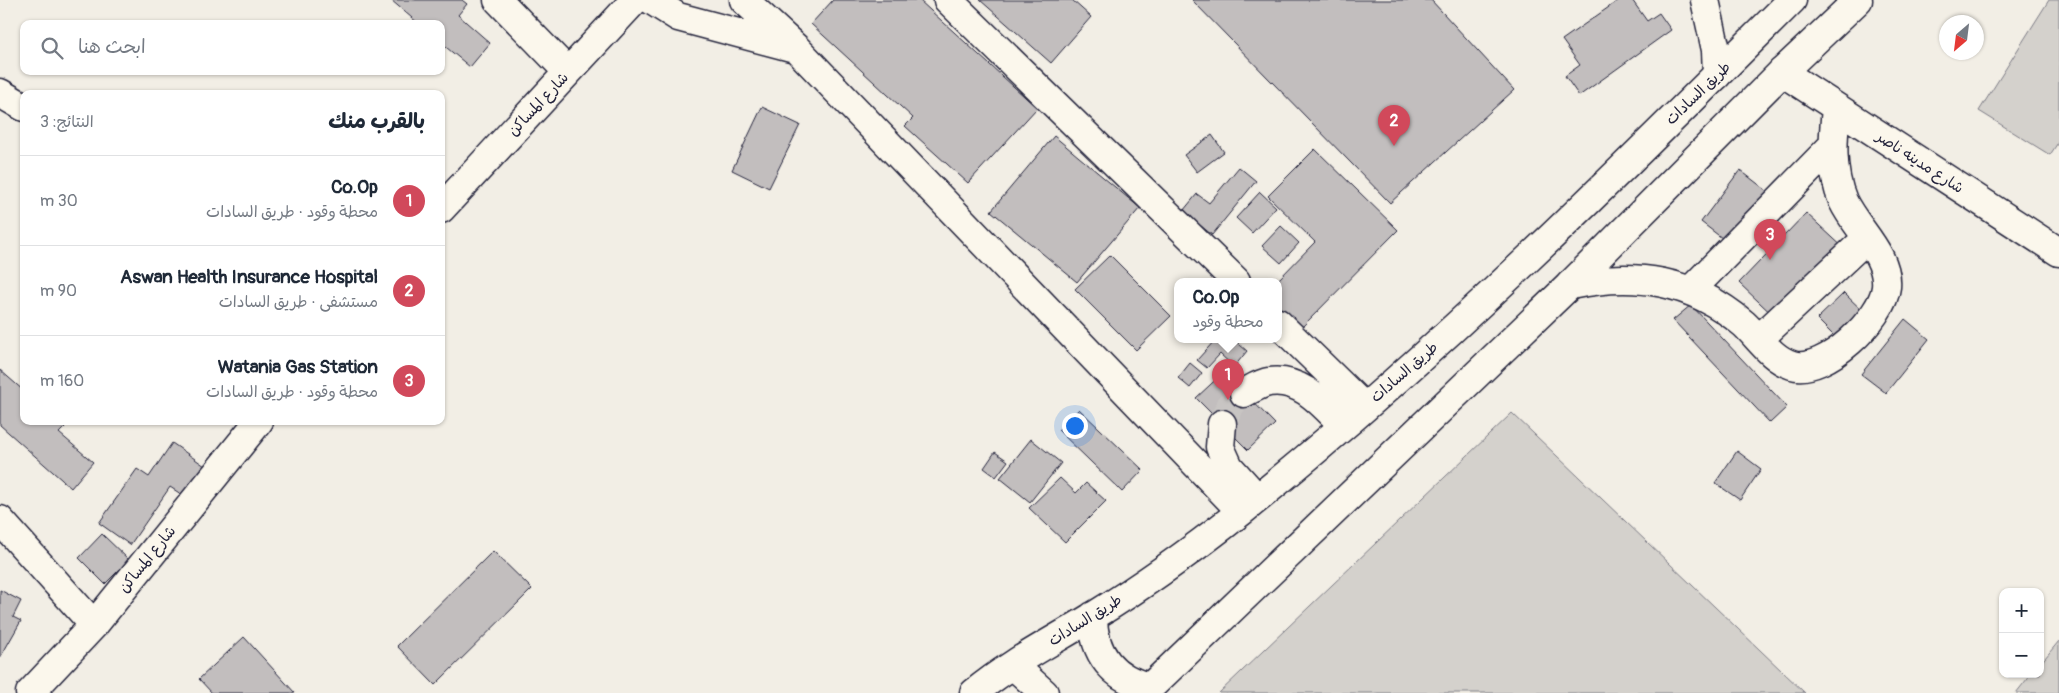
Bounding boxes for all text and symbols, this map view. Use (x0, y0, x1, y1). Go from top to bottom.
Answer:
north arrow (1939, 15, 1984, 60)
search box (20, 20, 445, 75)
icon: search (38, 34, 66, 62)
text: ابحث هنا (78, 35, 146, 59)
street label: طريق السادات (1662, 58, 1735, 129)
street label: شارع المساكن (504, 68, 573, 140)
pin: 2 (1378, 105, 1410, 146)
text: بالقرب منك (328, 108, 425, 135)
text: النتائج: 3 (40, 112, 94, 132)
street label: شارع مدينه ناصر (1871, 126, 1967, 198)
text: Co.Op (331, 175, 378, 199)
text: 30 m (40, 191, 78, 211)
text: 1 (406, 191, 412, 211)
text: محطة وقود · طريق السادات (206, 202, 378, 222)
pin: 3 (1754, 219, 1786, 260)
text: Aswan Health Insurance Hospital (120, 265, 378, 289)
popup (1174, 278, 1282, 343)
text: 90 m (40, 281, 77, 301)
text: 2 (405, 281, 413, 301)
text: Co.Op (1192, 285, 1240, 309)
text: مستشفى · طريق السادات (219, 292, 378, 312)
text: محطة وقود (1192, 312, 1264, 332)
street label: طريق السادات (1367, 338, 1442, 407)
text: Watania Gas Station (218, 355, 378, 379)
pin: 1 (1212, 359, 1244, 400)
text: 160 m (40, 371, 84, 391)
text: 3 (405, 371, 413, 391)
text: محطة وقود · طريق السادات (206, 382, 378, 402)
your location (1062, 413, 1088, 439)
street label: شارع المساكن (115, 522, 180, 597)
map controls (1999, 588, 2044, 678)
button: + (1999, 588, 2044, 633)
street label: طريق السادات (1045, 590, 1126, 650)
button: − (1999, 633, 2044, 678)

